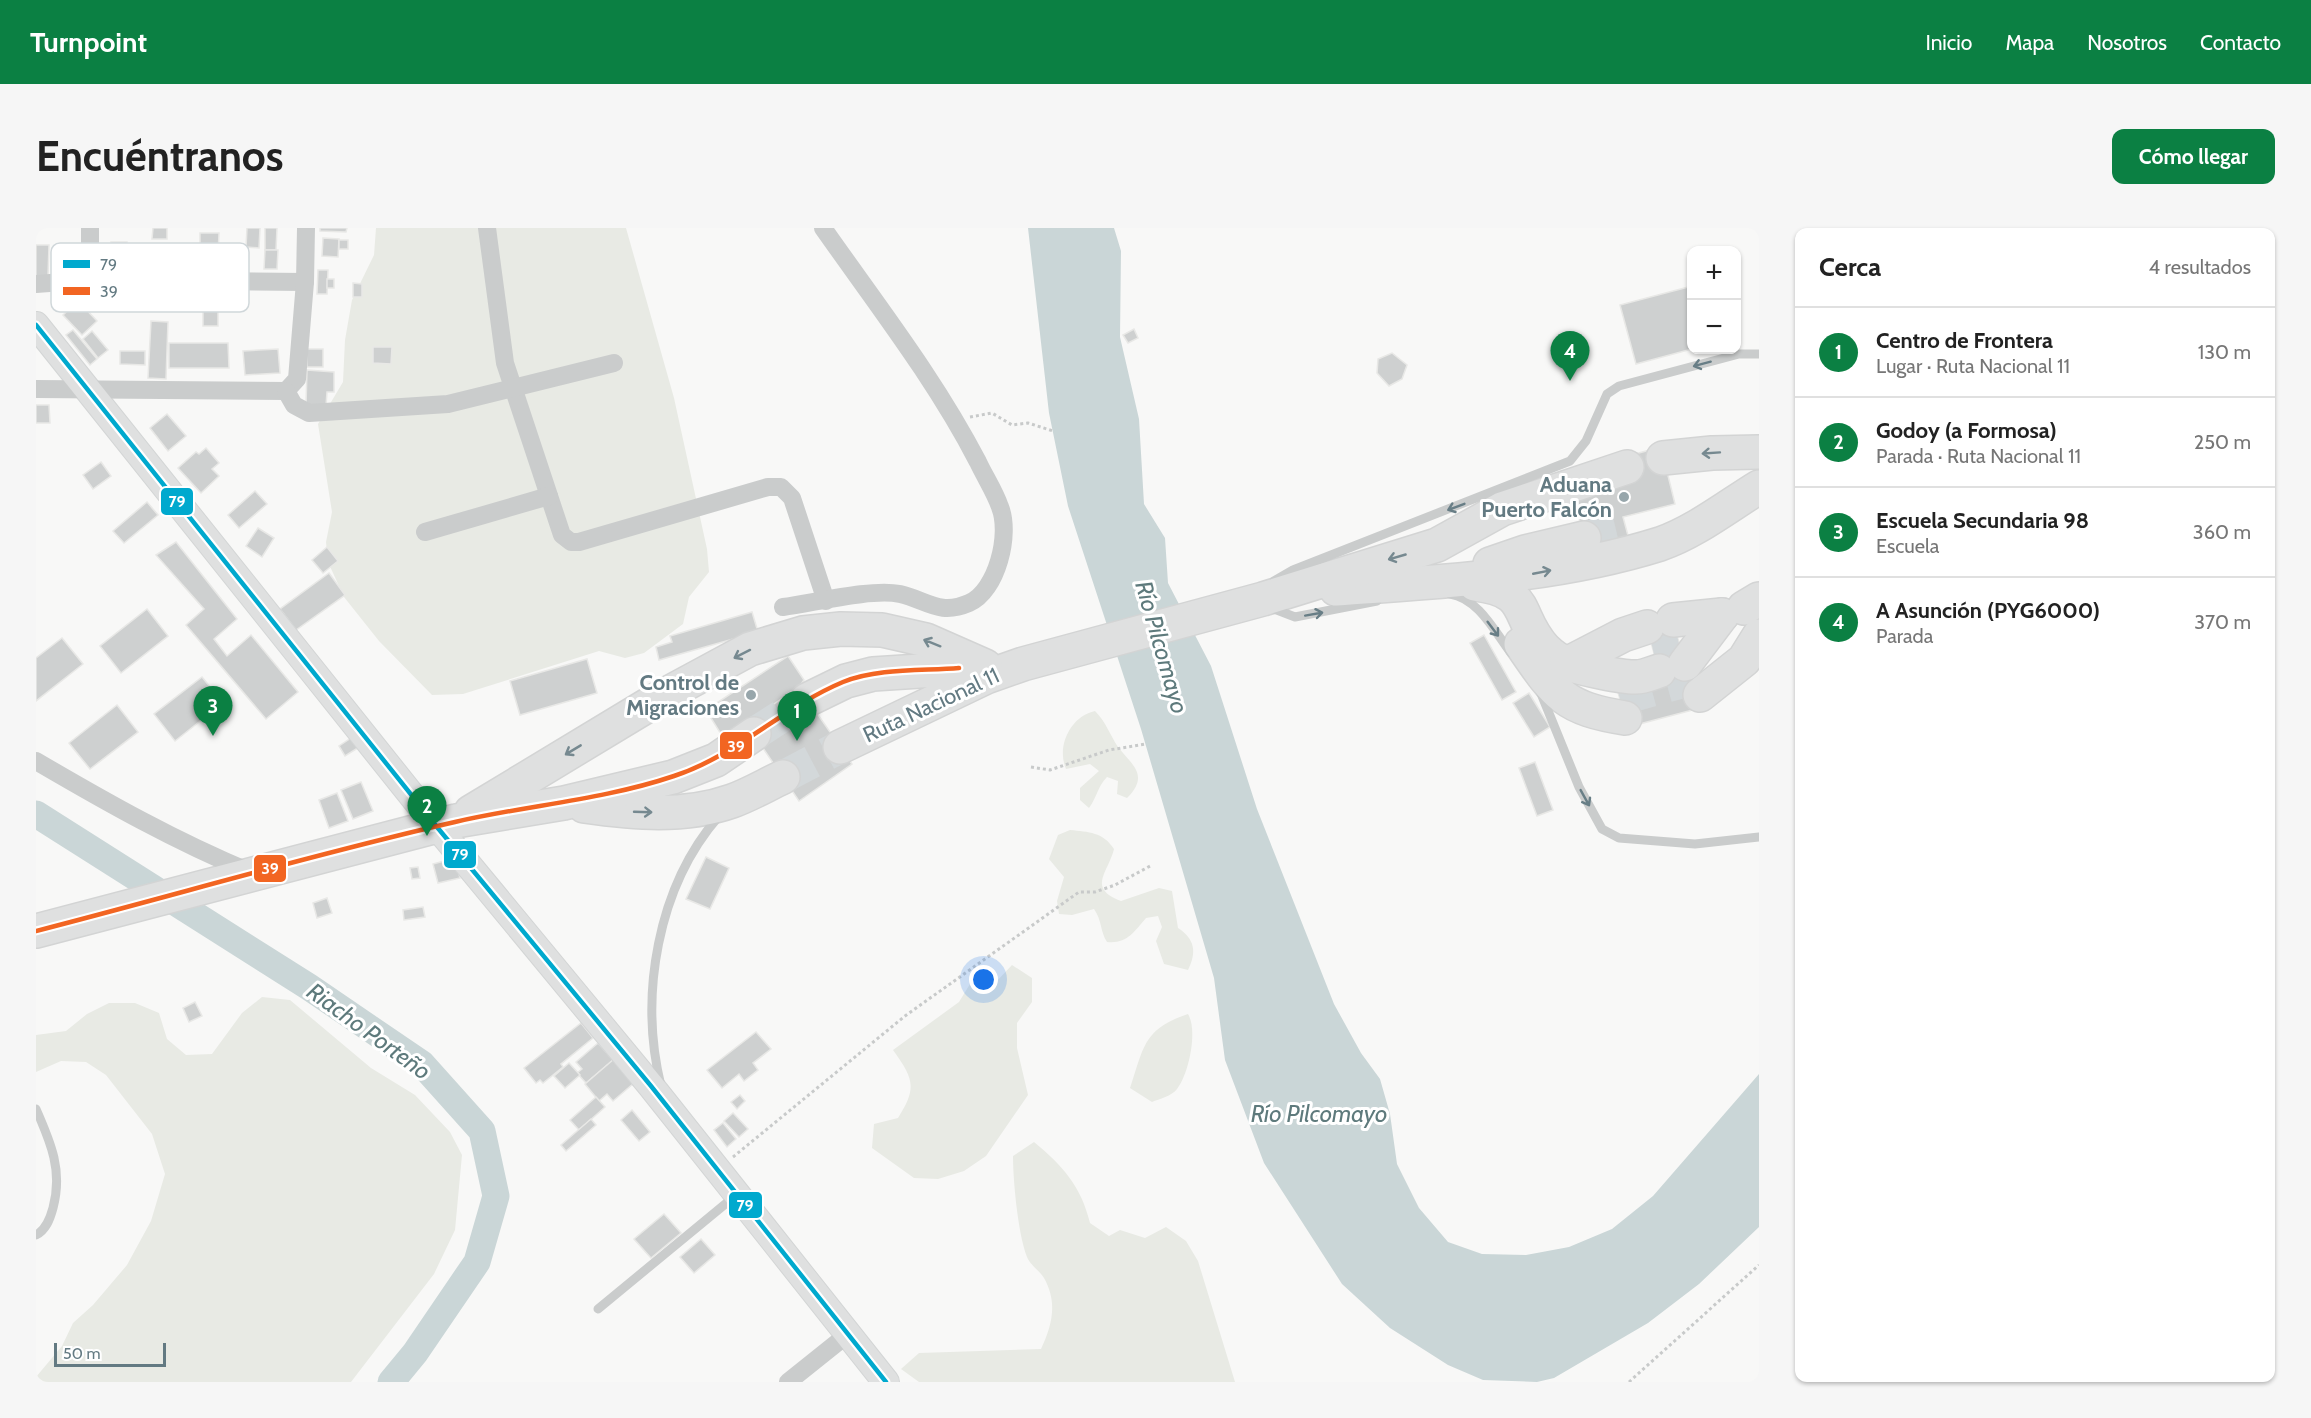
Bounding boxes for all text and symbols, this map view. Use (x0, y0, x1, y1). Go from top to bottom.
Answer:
text: Turnpoint (30, 25, 147, 59)
text: Inicio (1925, 30, 1972, 55)
text: Mapa (2005, 30, 2054, 55)
text: Nosotros (2087, 30, 2167, 55)
text: Contacto (2200, 30, 2281, 55)
button: Cómo llegar (2112, 129, 2275, 184)
text: Encuéntranos (36, 130, 284, 182)
legend (51, 243, 249, 312)
map controls (1687, 246, 1741, 354)
button: + (1687, 246, 1741, 300)
text: Cerca (1819, 251, 1881, 283)
text: 79 (100, 255, 117, 274)
text: 4 resultados (2149, 255, 2251, 279)
text: 39 (100, 282, 118, 301)
button: − (1687, 300, 1741, 354)
text: Centro de Frontera (1876, 327, 2053, 354)
pin: 4 (1550, 332, 1589, 381)
text: 1 (1835, 340, 1842, 364)
text: 130 m (2198, 340, 2251, 364)
text: Lugar · Ruta Nacional 11 (1876, 354, 2070, 378)
one-way arrow (1693, 359, 1712, 370)
text: Godoy (a Formosa) (1876, 417, 2057, 444)
text: 2 (1833, 430, 1844, 454)
text: 250 m (2194, 430, 2251, 454)
text: Parada · Ruta Nacional 11 (1876, 444, 2081, 468)
one-way arrow (1702, 448, 1722, 459)
place label: Aduana Puerto Falcón (1481, 471, 1612, 523)
line badge: 79 (160, 487, 194, 516)
marker: Aduana Puerto Falcón (1617, 490, 1631, 504)
text: 79 (168, 492, 186, 511)
one-way arrow (1447, 502, 1466, 513)
text: Escuela Secundaria 98 (1876, 507, 2089, 534)
text: 3 (1833, 520, 1844, 544)
text: 360 m (2193, 520, 2251, 544)
text: Escuela (1876, 534, 1939, 558)
one-way arrow (1388, 552, 1407, 563)
one-way arrow (1532, 565, 1551, 577)
water label: Río Pilcomayo (1129, 577, 1195, 717)
text: A Asunción (PYG6000) (1876, 597, 2100, 624)
one-way arrow (1304, 608, 1324, 619)
text: 4 (1832, 610, 1845, 634)
text: 370 m (2194, 610, 2251, 634)
one-way arrow (1486, 620, 1499, 636)
text: Parada (1876, 624, 1933, 648)
one-way arrow (923, 637, 941, 648)
one-way arrow (734, 648, 752, 660)
street label: Ruta Nacional 11 (859, 662, 1003, 748)
place label: Control de Migraciones (626, 669, 739, 721)
pin: 3 (194, 686, 232, 736)
marker: Control de Migraciones (744, 688, 758, 702)
pin: 1 (778, 692, 816, 741)
line badge: 39 (719, 731, 753, 760)
text: 39 (727, 737, 745, 756)
one-way arrow (565, 745, 582, 757)
pin: 2 (408, 786, 446, 836)
one-way arrow (1580, 789, 1591, 807)
one-way arrow (632, 806, 652, 818)
line badge: 79 (443, 840, 477, 869)
text: 79 (451, 845, 469, 864)
line badge: 39 (253, 854, 287, 883)
text: 39 (261, 859, 279, 878)
your location (969, 965, 998, 994)
water label: Riacho Porteño (301, 976, 437, 1086)
water label: Río Pilcomayo (1251, 1099, 1387, 1128)
line badge: 79 (728, 1191, 763, 1219)
text: 79 (736, 1196, 754, 1215)
scale bar (54, 1340, 166, 1368)
text: 50 m (63, 1344, 100, 1363)

